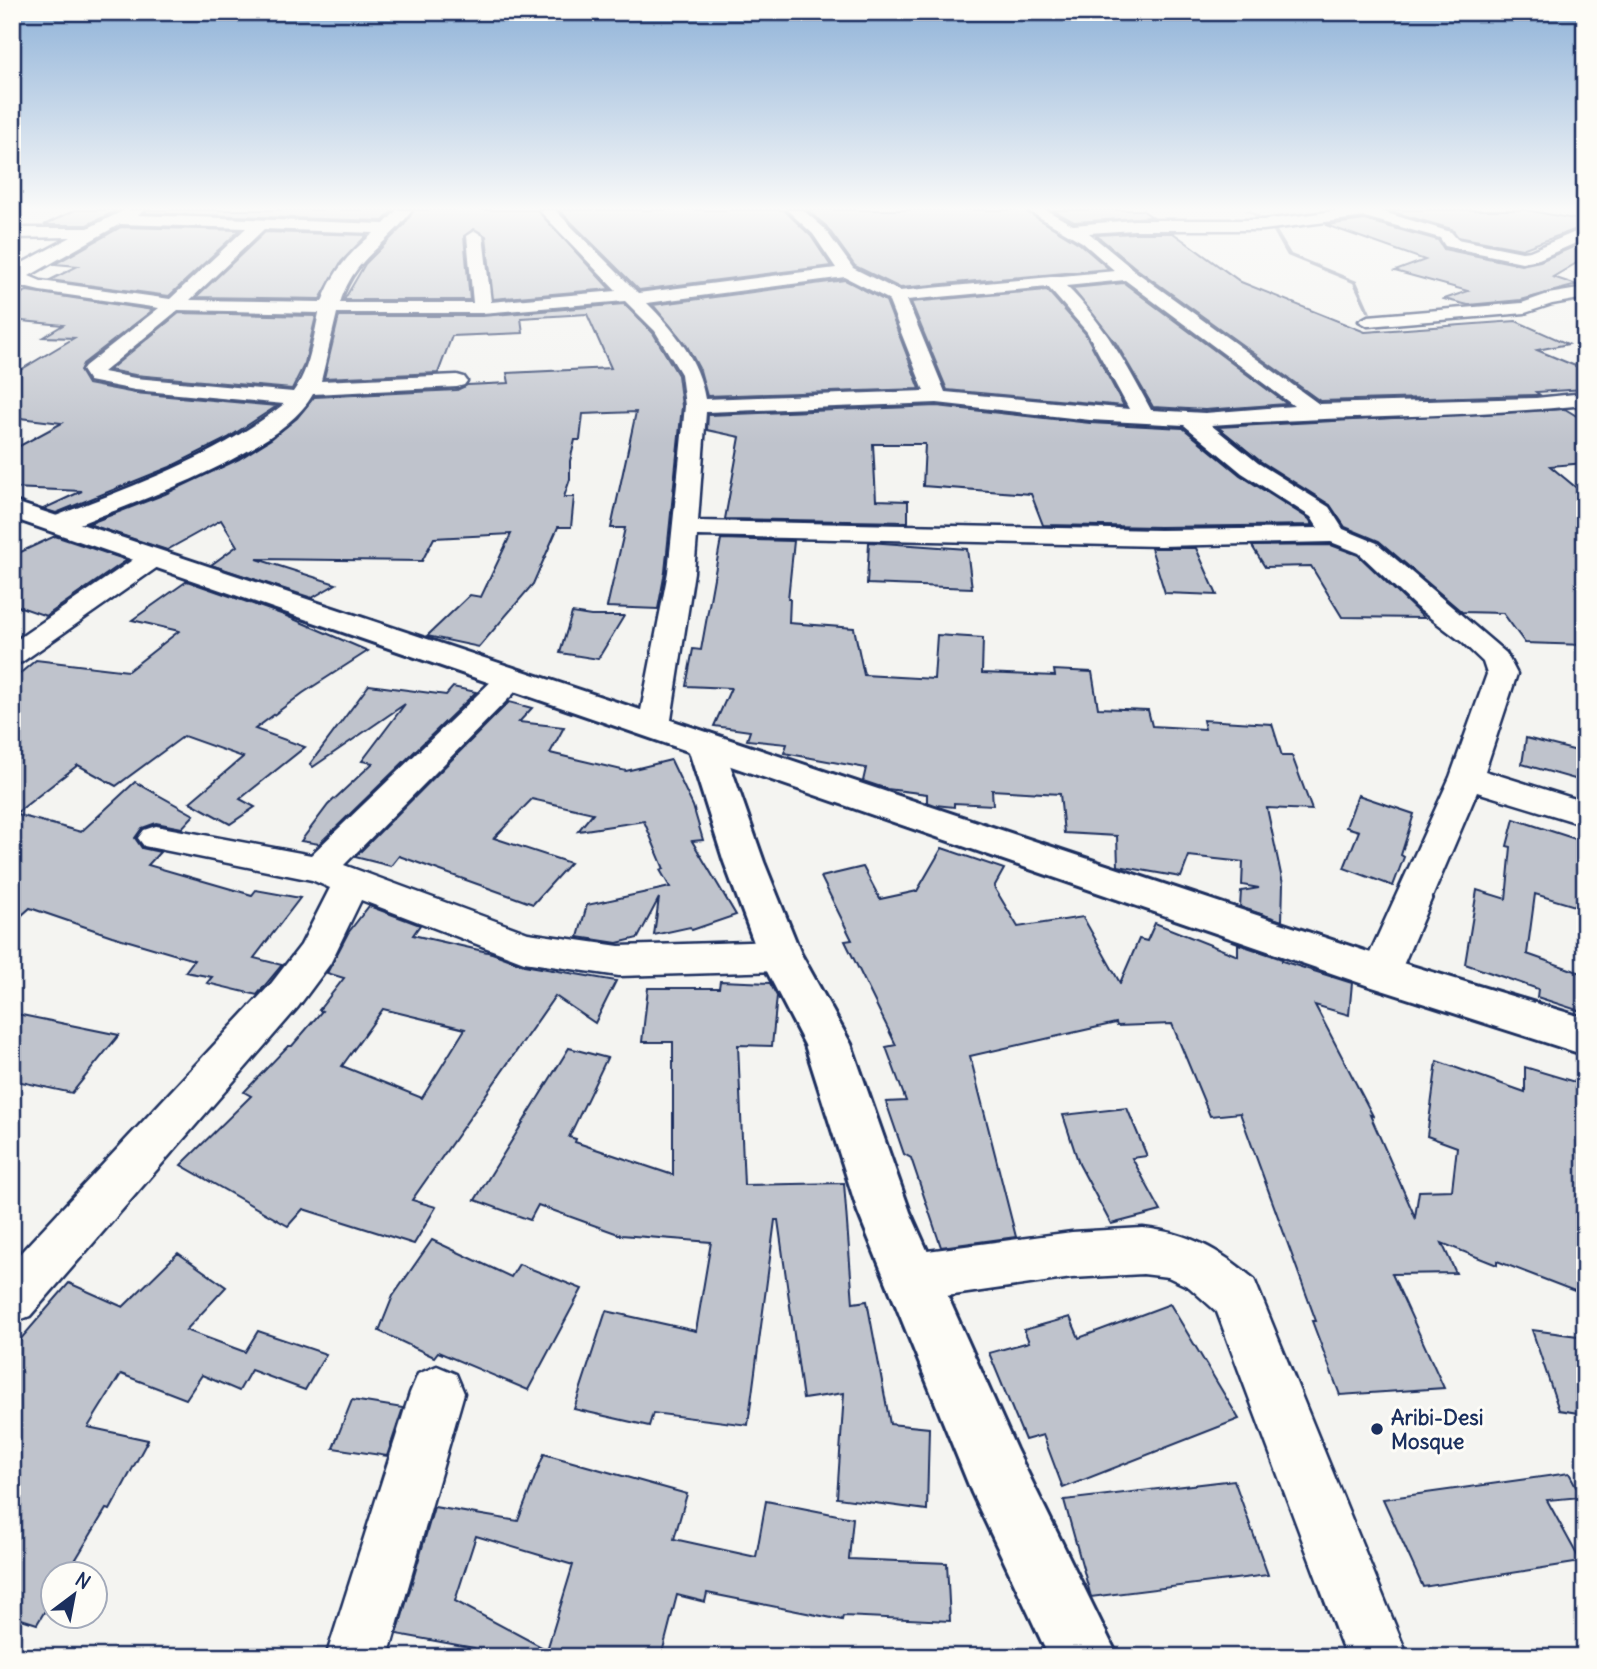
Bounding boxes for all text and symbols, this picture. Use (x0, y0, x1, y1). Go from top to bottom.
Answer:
place label: Aribi-Desi Mosque (1391, 1404, 1484, 1455)
marker: Aribi-Desi Mosque (1369, 1421, 1385, 1437)
north arrow (38, 1560, 108, 1630)
text: N (71, 1567, 95, 1594)

